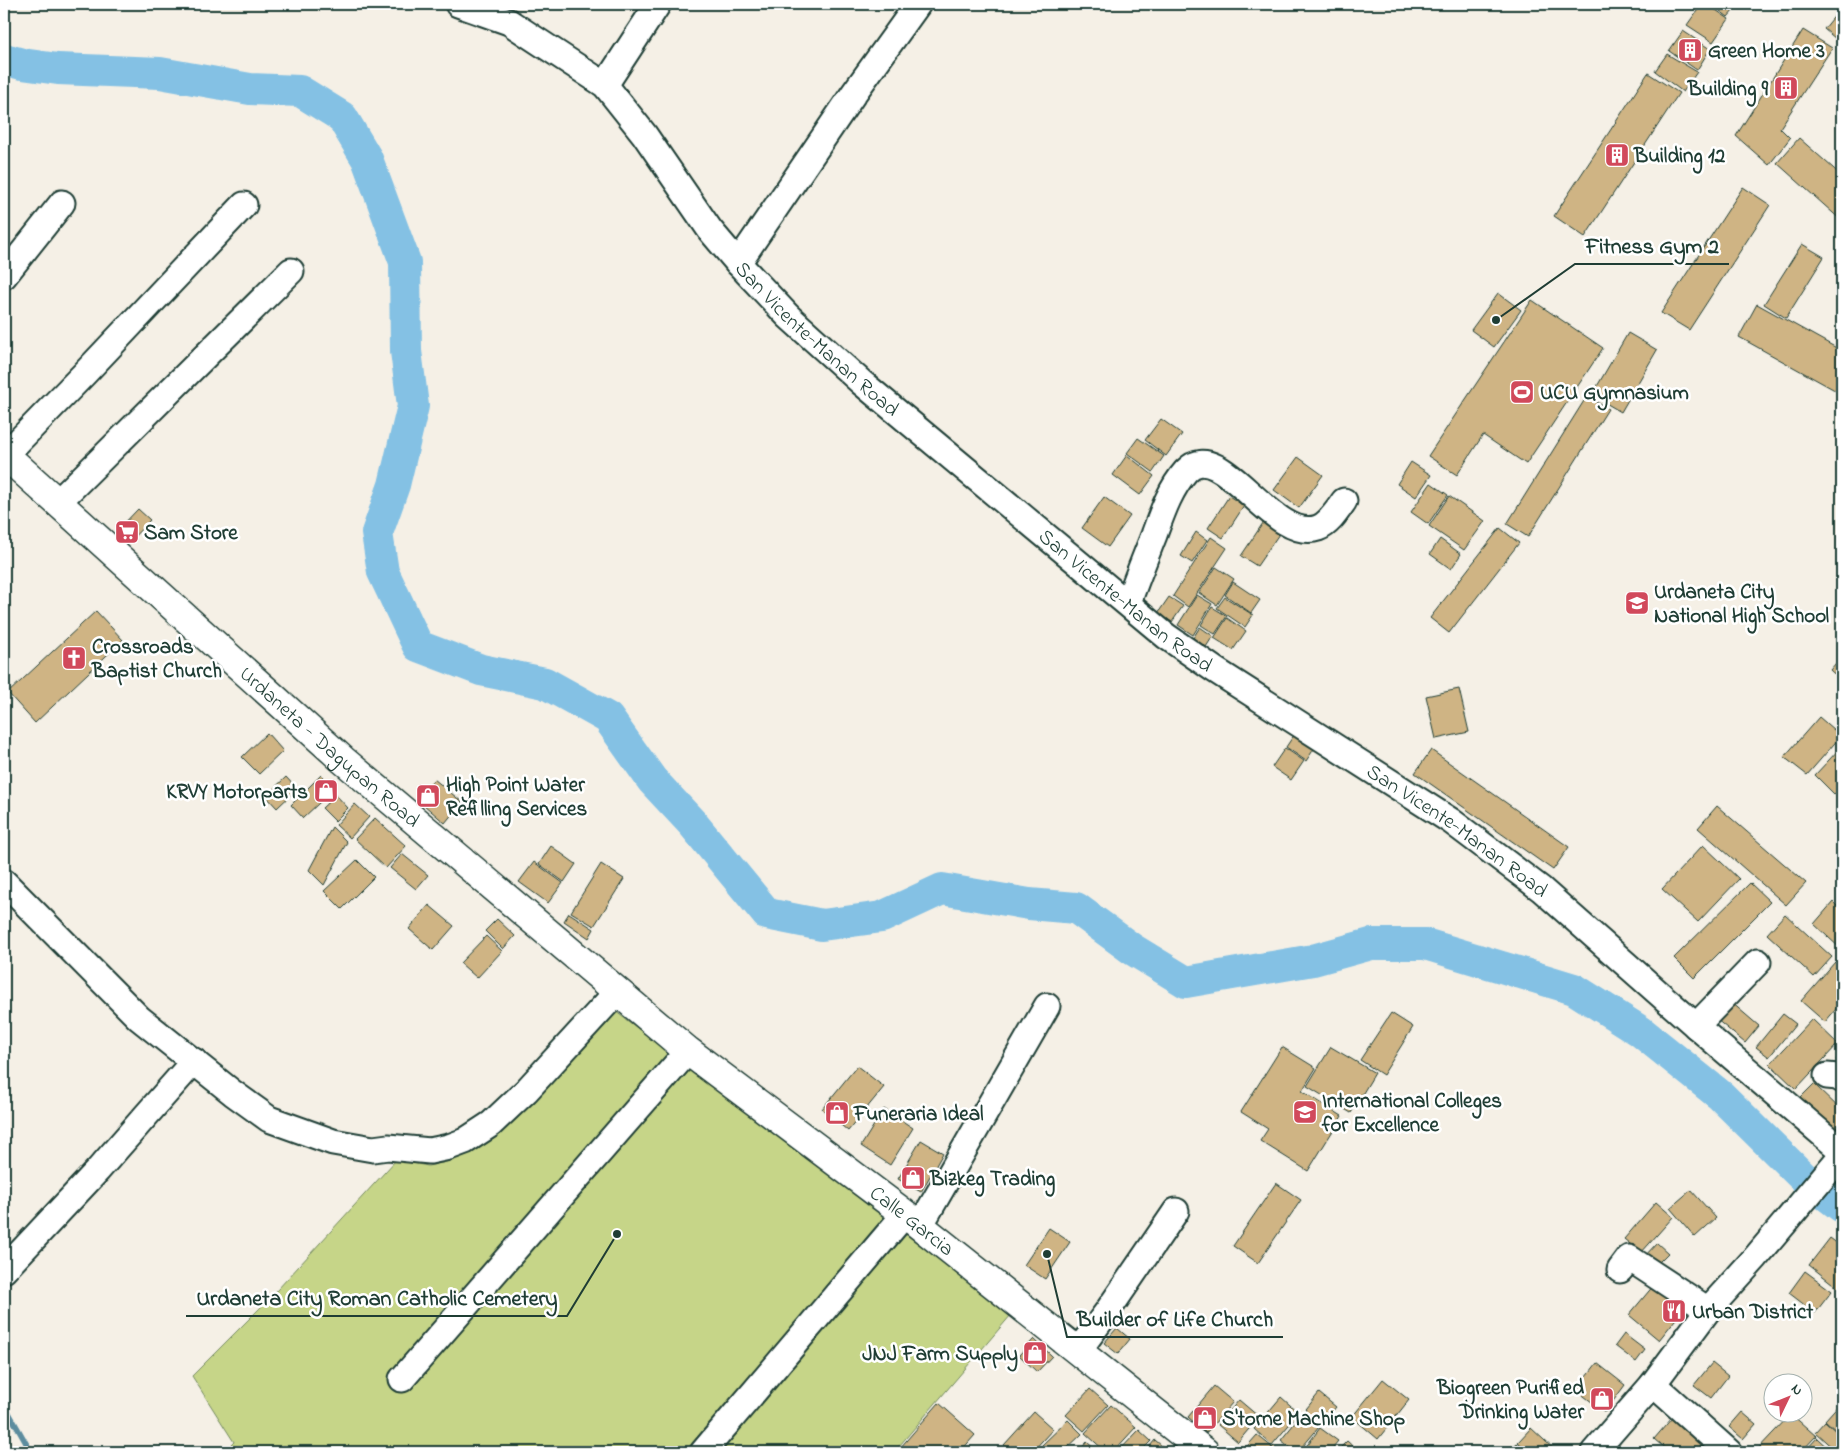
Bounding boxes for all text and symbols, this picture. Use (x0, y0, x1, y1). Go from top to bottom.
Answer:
building icon: Green Home 3 (1677, 37, 1703, 63)
place label: Green Home 3 (1708, 37, 1825, 67)
place label: Building 9 (1687, 75, 1769, 107)
building icon: Building 9 (1773, 75, 1799, 101)
building icon: Building 12 (1604, 142, 1630, 168)
place label: Building 12 (1633, 142, 1726, 174)
callout: Fitness Gym 2 (1575, 227, 1729, 264)
text: Fitness Gym 2 (1584, 232, 1719, 265)
street label: San Vicente-Manan Road (727, 255, 905, 425)
sports icon: UCU Gymnasium (1509, 379, 1535, 405)
place label: UCU Gymnasium (1540, 379, 1689, 411)
supermarket icon: Sam Store (114, 519, 140, 545)
place label: Sam Store (144, 519, 238, 549)
street label: San Vicente-Manan Road (1031, 523, 1218, 681)
place label: Urdaneta City National High School (1654, 578, 1830, 634)
school or university icon: Urdaneta City National High School (1624, 590, 1650, 616)
place label: Crossroads Baptist Church (91, 633, 222, 687)
church icon: Crossroads Baptist Church (61, 645, 87, 671)
street label: Urdaneta - Dagupan Road (232, 660, 426, 836)
street label: San Vicente-Manan Road (1360, 758, 1554, 906)
place label: High Point Water Refilling Services (446, 771, 587, 827)
place label: KRVY Motorparts (166, 778, 308, 808)
shop icon: KRVY Motorparts (313, 778, 339, 804)
shop icon: High Point Water Refilling Services (415, 783, 441, 809)
place label: International Colleges for Excellence (1321, 1087, 1502, 1141)
school or university icon: International Colleges for Excellence (1292, 1099, 1318, 1125)
shop icon: Funeraria Ideal (824, 1100, 850, 1126)
place label: Funeraria Ideal (853, 1100, 984, 1130)
shop icon: Bizkeg Trading (900, 1165, 926, 1191)
place label: Bizkeg Trading (929, 1165, 1055, 1197)
street label: Calle Garcia (862, 1179, 960, 1264)
callout: Urdaneta City Roman Catholic Cemetery (186, 1279, 567, 1316)
text: Urdaneta City Roman Catholic Cemetery (196, 1284, 558, 1317)
restaurant icon: Urban District (1661, 1298, 1687, 1324)
place label: Urban District (1692, 1298, 1814, 1328)
callout: Builder of Life Church (1067, 1300, 1283, 1337)
text: Builder of Life Church (1076, 1305, 1273, 1337)
place label: JNJ Farm Supply (862, 1340, 1018, 1372)
shop icon: JNJ Farm Supply (1022, 1340, 1048, 1366)
place label: Biogreen Purified Drinking Water (1436, 1374, 1584, 1430)
north arrow (1764, 1374, 1814, 1424)
text: N (1786, 1380, 1807, 1401)
shop icon: Biogreen Purified Drinking Water (1589, 1386, 1615, 1412)
shop icon: S'torne Machine Shop (1192, 1405, 1218, 1431)
place label: S'torne Machine Shop (1222, 1405, 1405, 1435)

